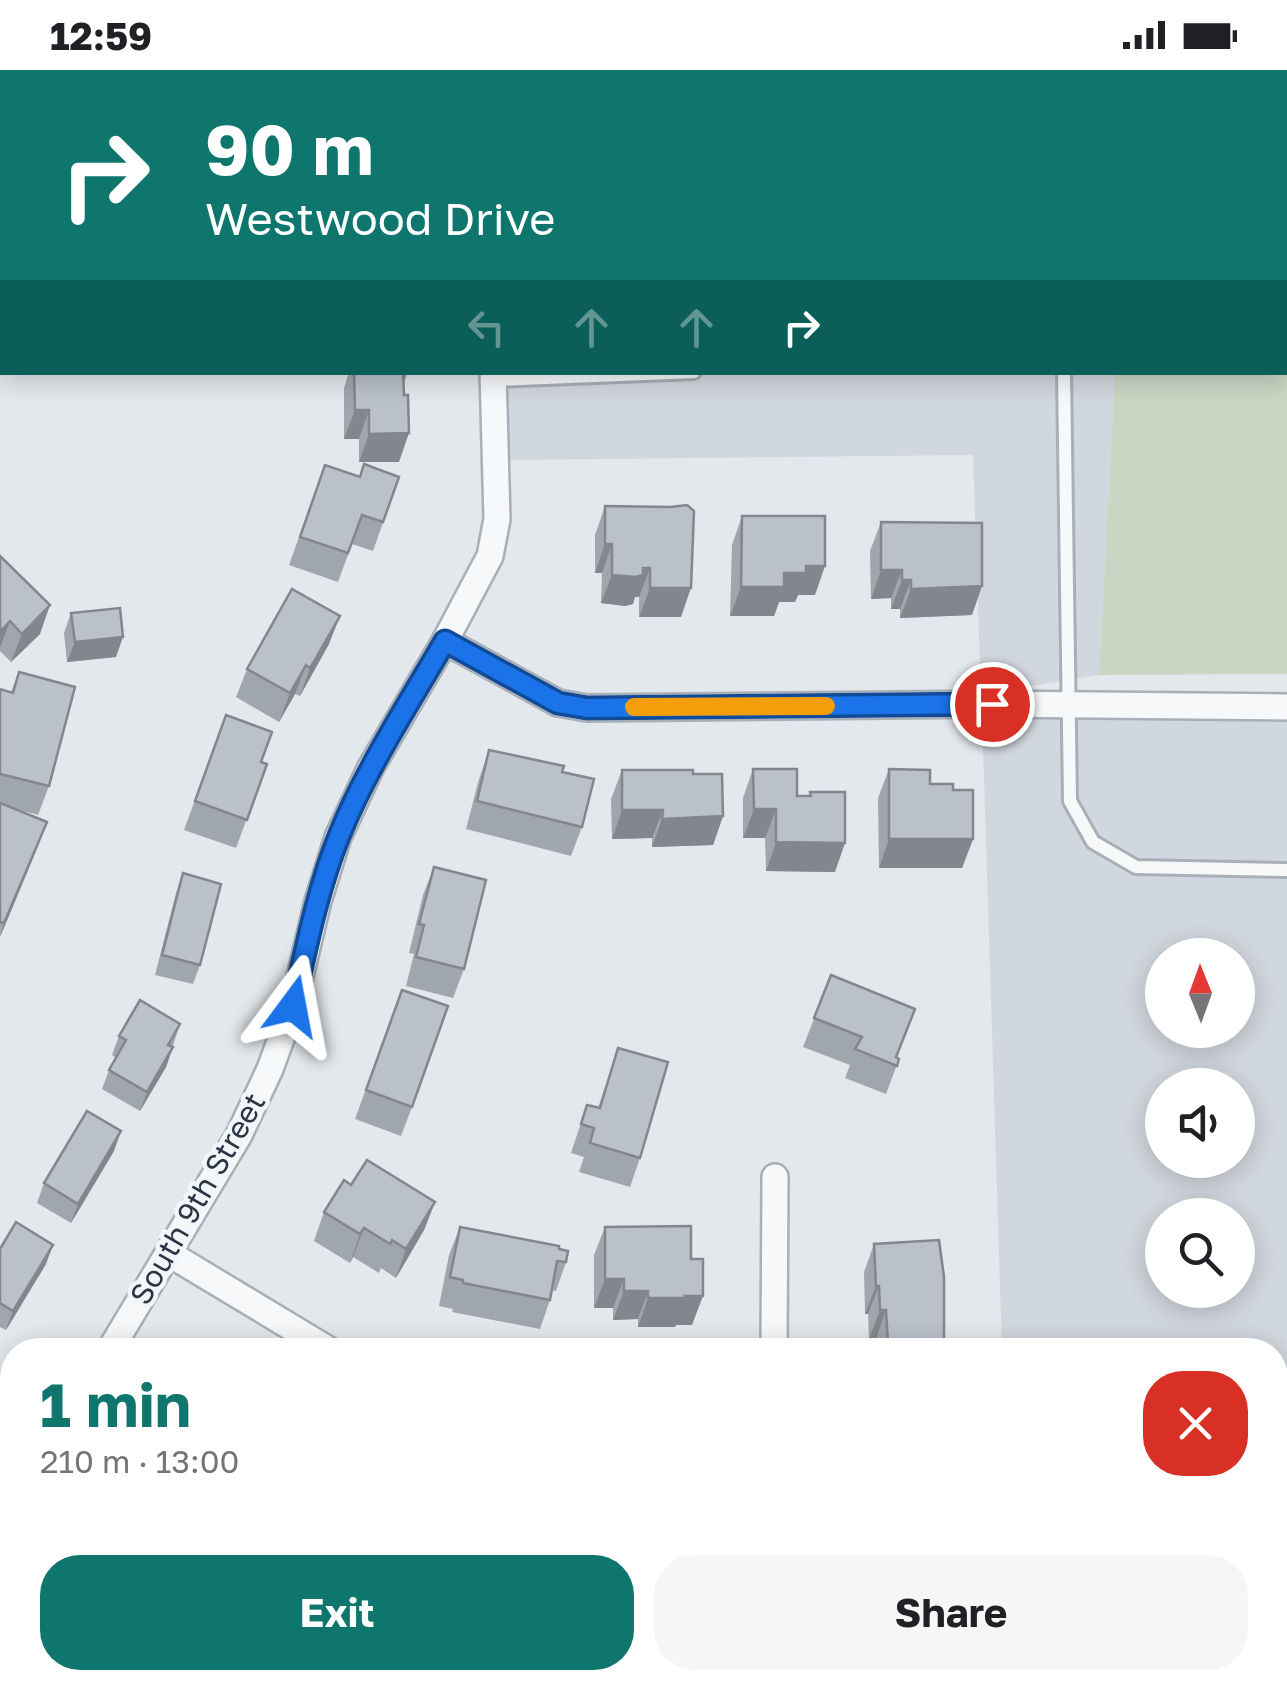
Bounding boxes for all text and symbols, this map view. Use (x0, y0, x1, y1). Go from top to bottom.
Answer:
text: 12:59 (50, 13, 152, 58)
text: 90 m (205, 106, 374, 190)
icon: right (40, 110, 170, 240)
text: Westwood Drive (205, 191, 555, 245)
icon: left (459, 300, 514, 355)
icon: ahead (564, 300, 619, 355)
icon: ahead (669, 300, 724, 355)
icon: right (774, 300, 829, 355)
pin (950, 662, 1035, 747)
icon: arrive (965, 677, 1020, 732)
north arrow (1145, 938, 1255, 1048)
map controls (1145, 938, 1255, 1308)
position arrow (241, 954, 345, 1058)
button: sound (1145, 1068, 1255, 1178)
street label: South 9th Street (122, 1086, 272, 1311)
button: search (1145, 1198, 1255, 1308)
text: 1 min (40, 1368, 191, 1440)
button: close (1143, 1371, 1248, 1476)
text: 210 m · 13:00 (40, 1442, 239, 1480)
button: Exit (40, 1555, 634, 1670)
button: Share (654, 1555, 1248, 1670)

